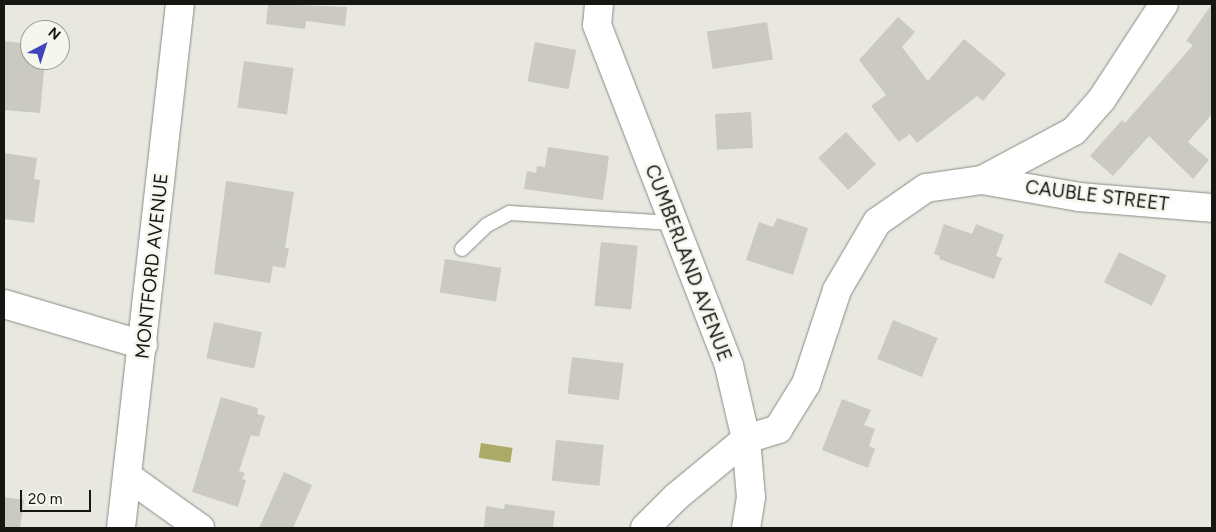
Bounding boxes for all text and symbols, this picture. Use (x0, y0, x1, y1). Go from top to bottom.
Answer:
north arrow (20, 20, 70, 70)
text: N (45, 24, 64, 44)
street label: CUMBERLAND AVENUE (640, 161, 736, 365)
street label: MONTFORD AVENUE (131, 172, 173, 360)
street label: CAUBLE STREET (1024, 176, 1170, 216)
scale bar (22, 480, 94, 512)
text: 20 m (28, 490, 62, 508)

